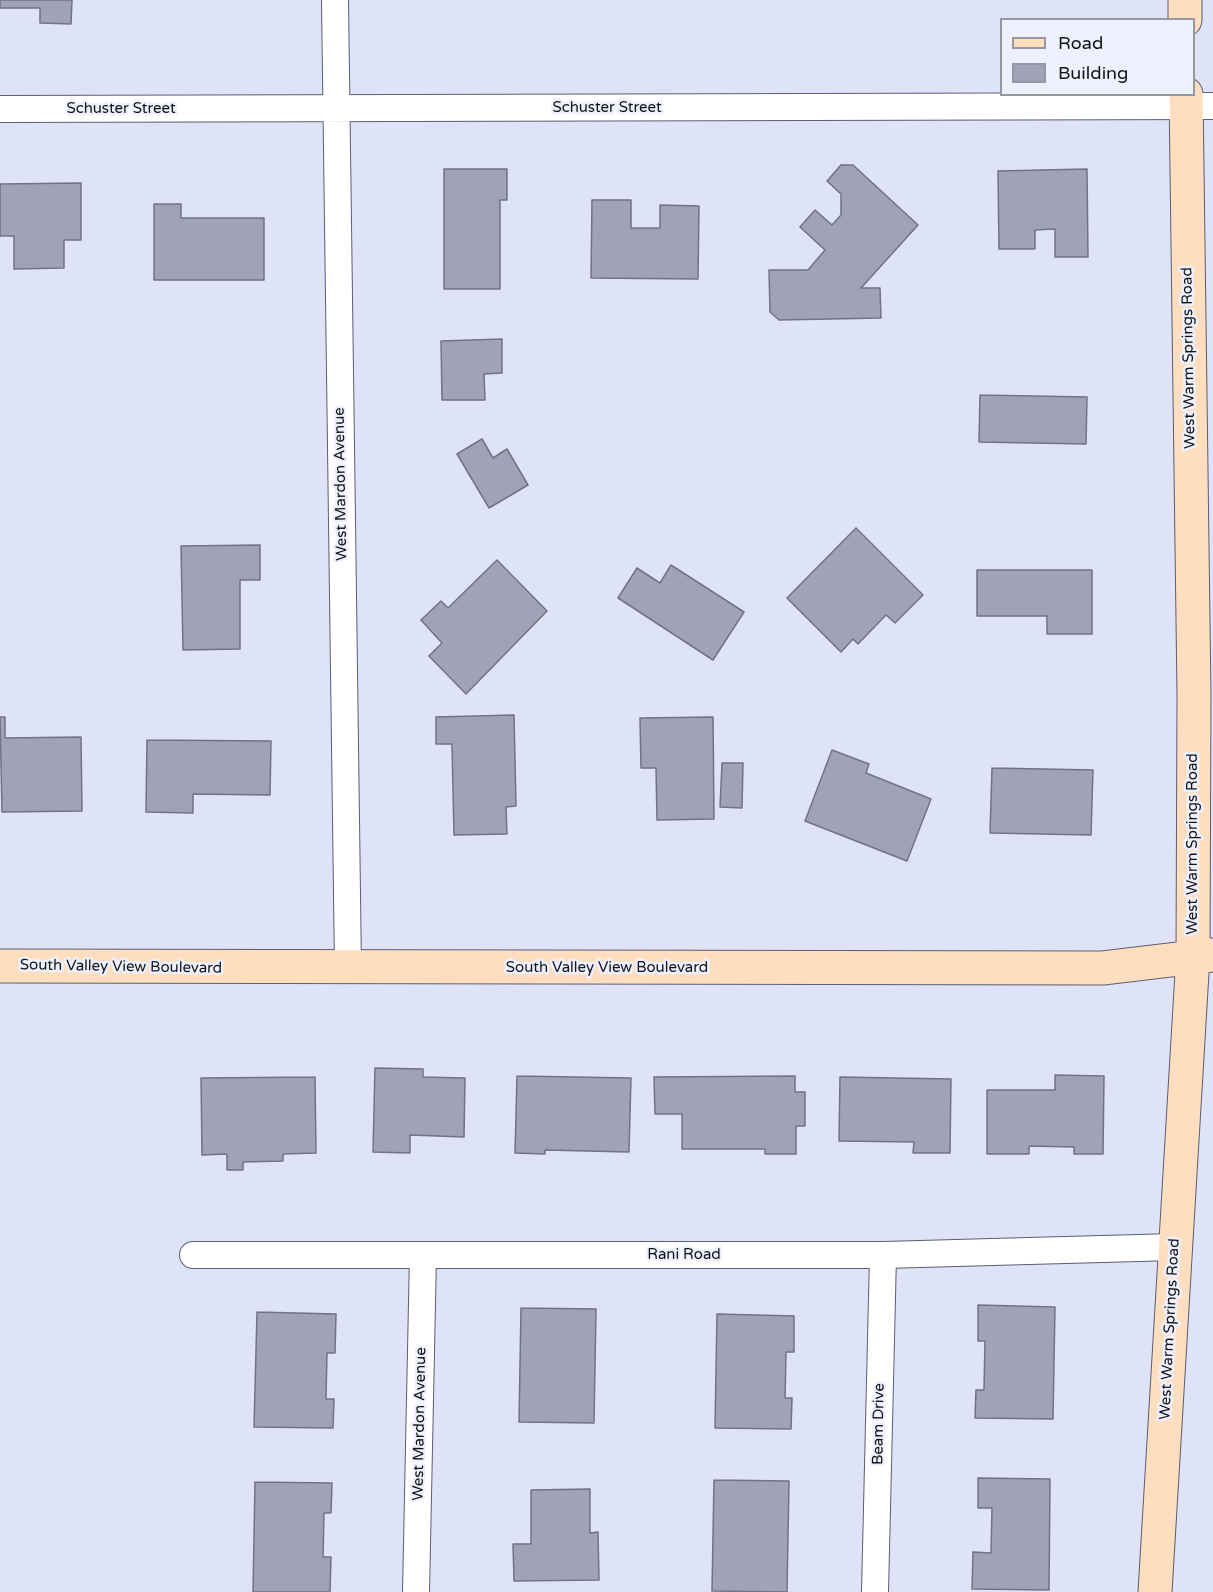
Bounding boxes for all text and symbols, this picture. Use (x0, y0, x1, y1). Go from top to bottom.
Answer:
legend (1000, 18, 1195, 96)
text: Road (1058, 32, 1103, 54)
text: Building (1058, 62, 1128, 84)
street label: Schuster Street (552, 99, 662, 117)
street label: Schuster Street (66, 100, 176, 118)
street label: West Warm Springs Road (1178, 267, 1200, 449)
street label: West Mardon Avenue (331, 407, 351, 561)
street label: West Warm Springs Road (1184, 753, 1202, 935)
street label: South Valley View Boulevard (20, 956, 222, 978)
street label: South Valley View Boulevard (506, 959, 708, 977)
street label: West Warm Springs Road (1156, 1238, 1184, 1420)
street label: Rani Road (647, 1246, 721, 1264)
street label: West Mardon Avenue (410, 1347, 430, 1501)
street label: Beam Drive (869, 1383, 889, 1465)

